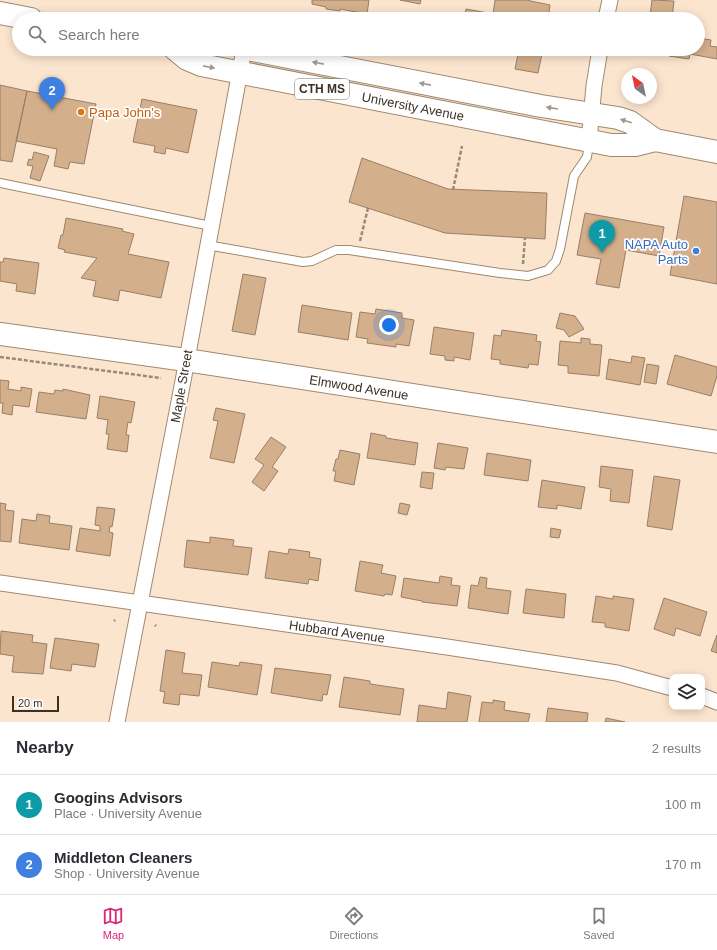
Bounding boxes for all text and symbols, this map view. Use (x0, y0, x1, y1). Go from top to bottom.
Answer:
search box (12, 12, 705, 56)
icon: search (26, 23, 48, 45)
text: Search here (58, 26, 140, 43)
one-way arrow (312, 60, 324, 66)
one-way arrow (203, 64, 215, 70)
north arrow (621, 68, 657, 104)
pin: 2 (39, 77, 65, 110)
road number: CTH MS (295, 79, 349, 99)
one-way arrow (419, 80, 431, 86)
street label: University Avenue (361, 89, 465, 124)
place label: Papa John's (89, 105, 161, 120)
one-way arrow (546, 105, 559, 111)
marker: Papa John's (76, 107, 86, 117)
one-way arrow (619, 118, 631, 124)
pin: 1 (589, 220, 615, 253)
place label: NAPA Auto Parts (625, 237, 688, 267)
marker: NAPA Auto Parts (691, 246, 701, 256)
your location (379, 315, 399, 335)
street label: Maple Street (168, 348, 195, 424)
street label: Elmwood Avenue (308, 372, 410, 403)
street label: Hubbard Avenue (288, 617, 386, 646)
map controls (669, 674, 705, 710)
button: layers (669, 674, 705, 710)
scale bar (12, 694, 59, 713)
text: 20 m (18, 697, 42, 709)
text: Nearby (16, 738, 74, 757)
text: 2 results (652, 741, 701, 756)
text: Googins Advisors (54, 789, 183, 806)
text: 1 (25, 797, 33, 812)
text: 100 m (665, 797, 701, 812)
text: Place · University Avenue (54, 806, 202, 821)
text: Middleton Cleaners (54, 849, 192, 866)
text: 2 (25, 857, 33, 872)
text: 170 m (665, 857, 701, 872)
text: Shop · University Avenue (54, 866, 200, 881)
tab: Map (102, 905, 124, 941)
tab: Directions (329, 905, 378, 941)
tab: Saved (583, 905, 614, 941)

